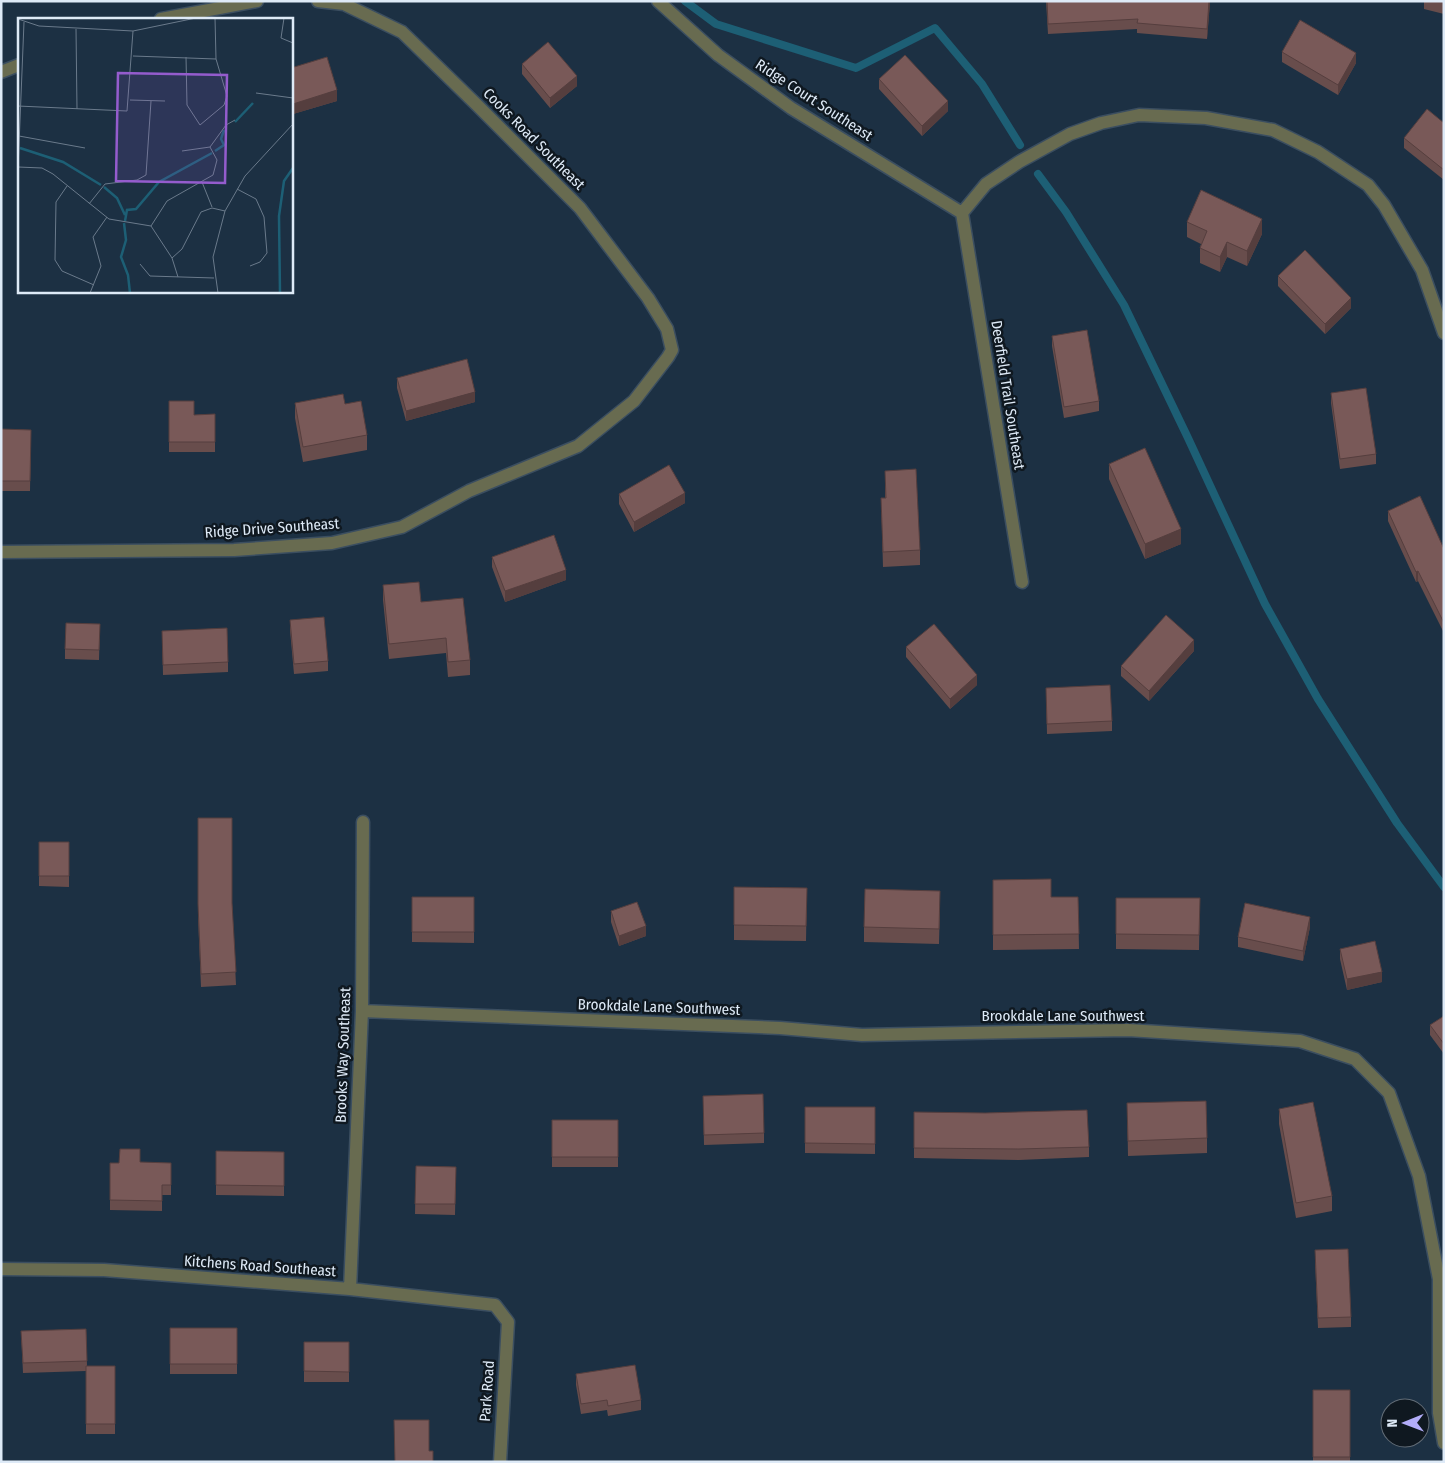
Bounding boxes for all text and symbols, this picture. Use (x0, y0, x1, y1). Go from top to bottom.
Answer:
inset map (18, 18, 292, 292)
street label: Ridge Court Southeast (752, 55, 876, 145)
street label: Cooks Road Southeast (479, 84, 589, 194)
street label: Deerfield Trail Southeast (987, 319, 1029, 471)
street label: Ridge Drive Southeast (204, 514, 340, 542)
street label: Brooks Way Southeast (332, 987, 354, 1123)
street label: Brookdale Lane Southwest (577, 995, 741, 1019)
street label: Brookdale Lane Southwest (982, 1007, 1145, 1025)
street label: Kitchens Road Southeast (183, 1252, 337, 1280)
street label: Park Road (476, 1360, 498, 1422)
north arrow (1380, 1398, 1430, 1448)
text: N (1384, 1419, 1401, 1428)

